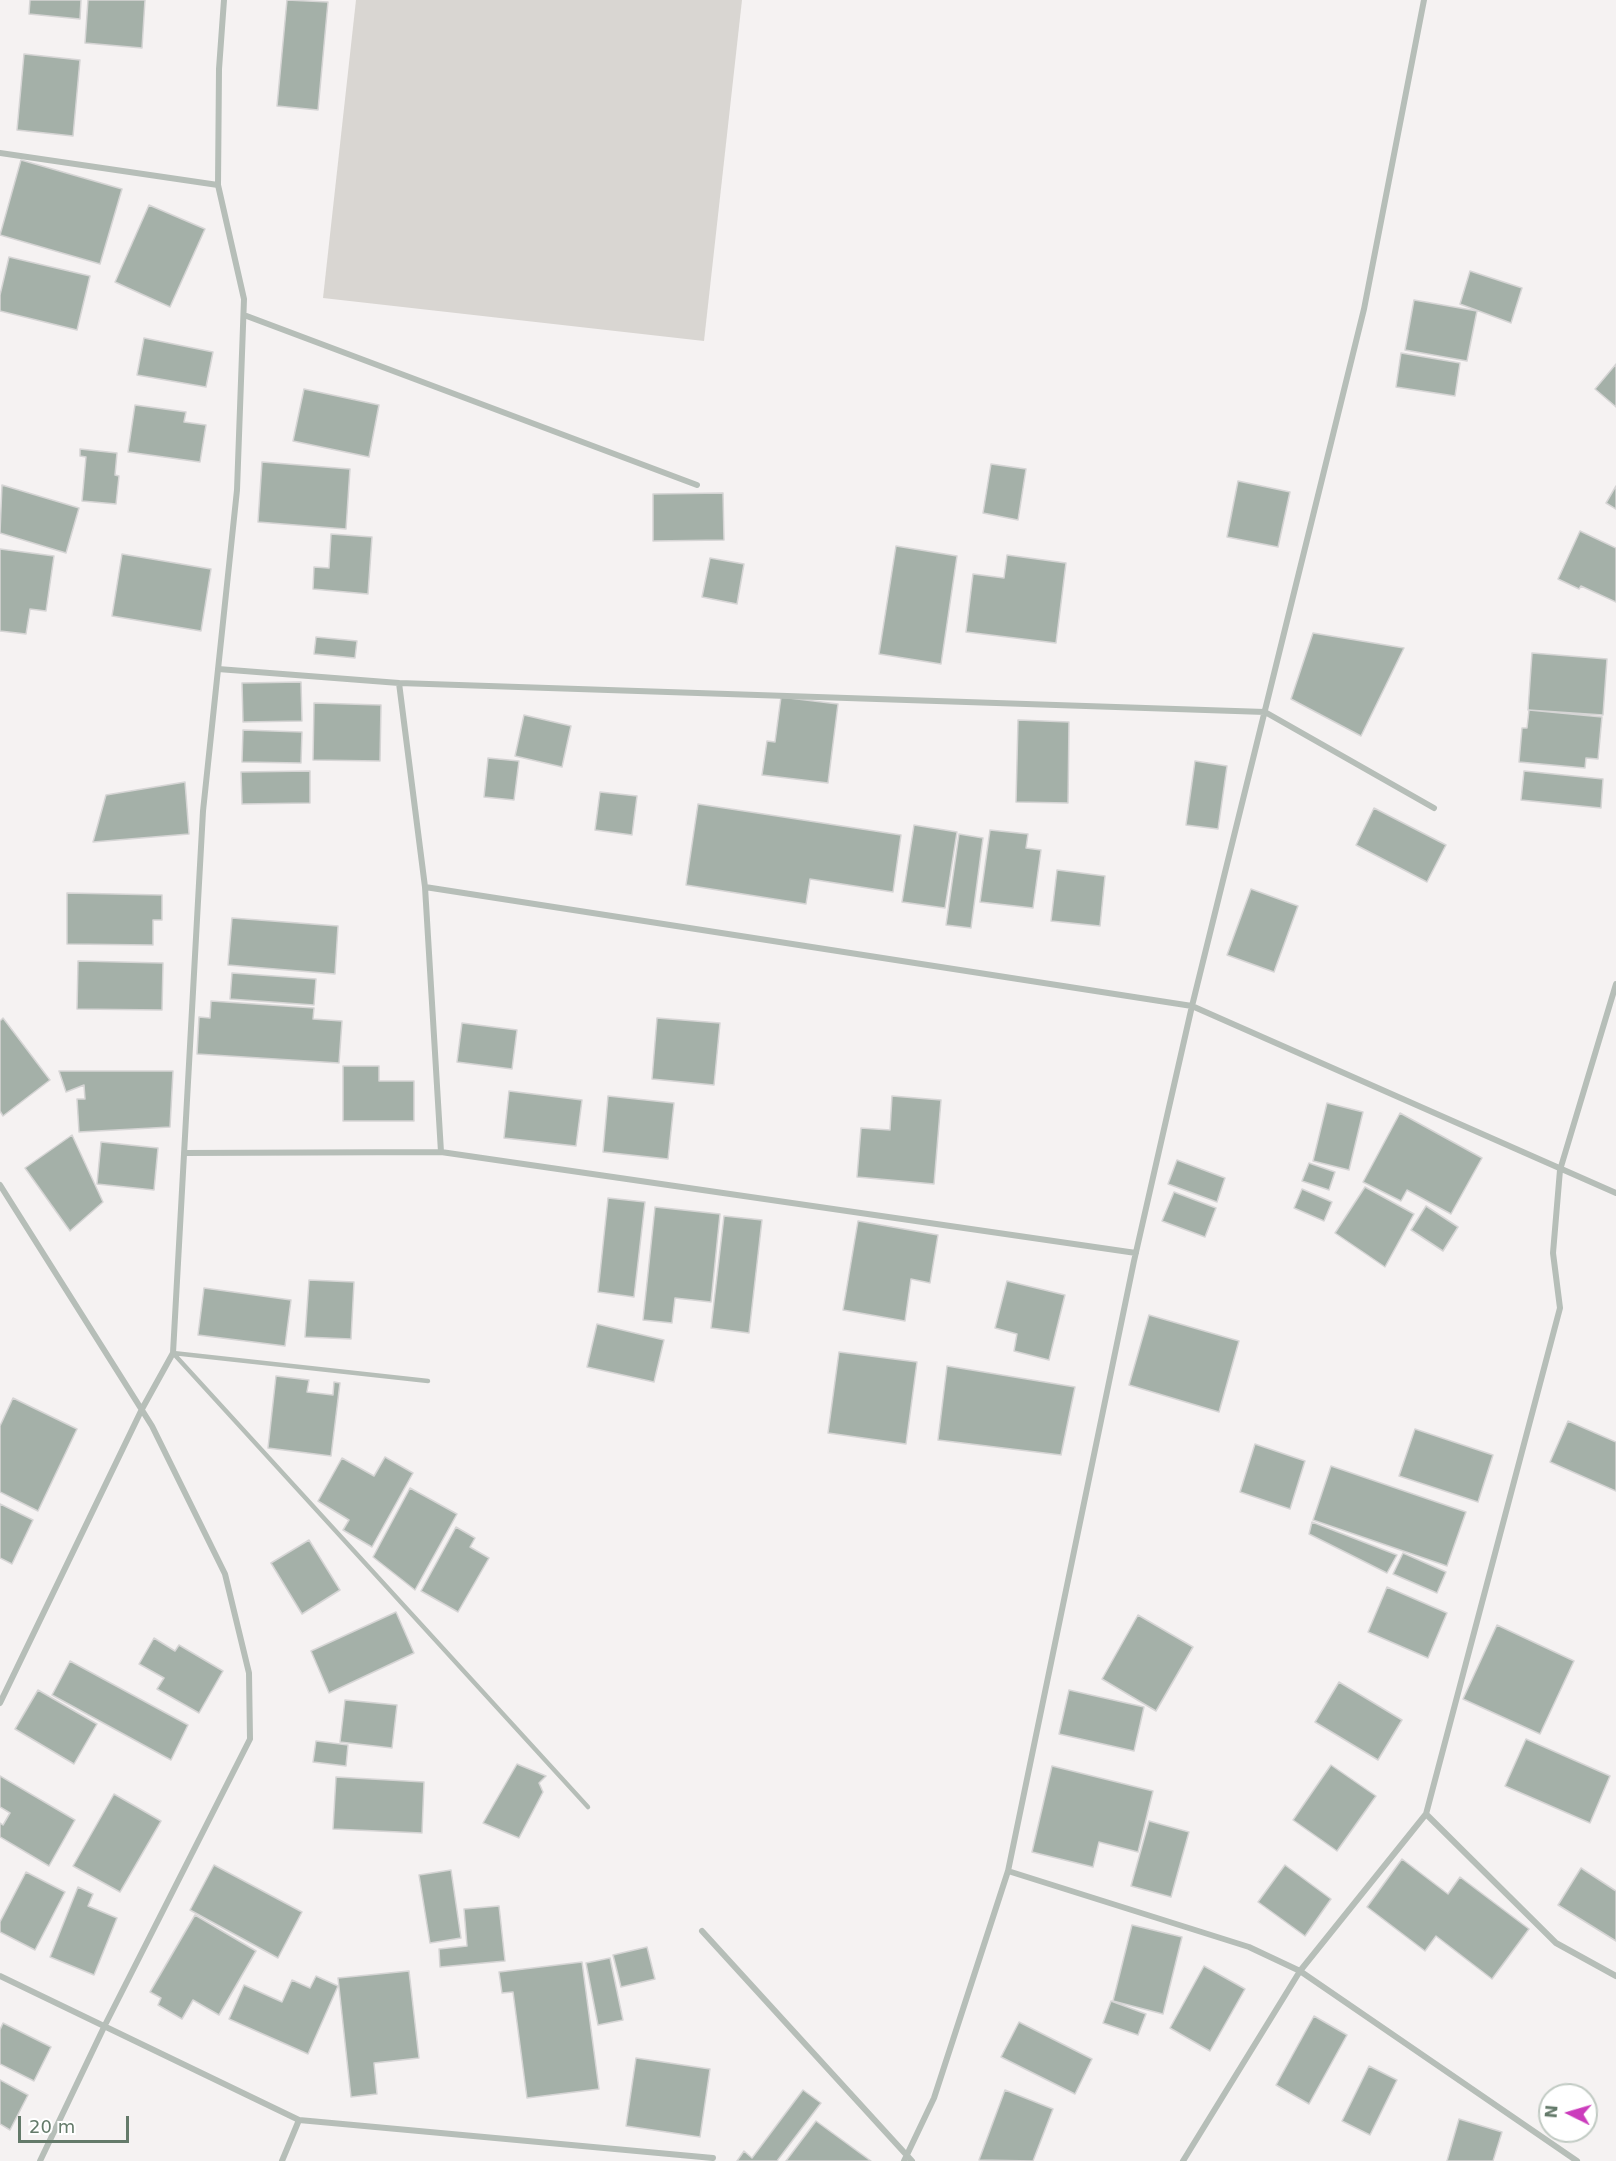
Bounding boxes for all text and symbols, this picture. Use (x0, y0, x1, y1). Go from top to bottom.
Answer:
north arrow (1538, 2083, 1598, 2143)
scale bar (21, 2104, 132, 2142)
text: N (1542, 2104, 1562, 2119)
text: 20 m (29, 2116, 75, 2137)

